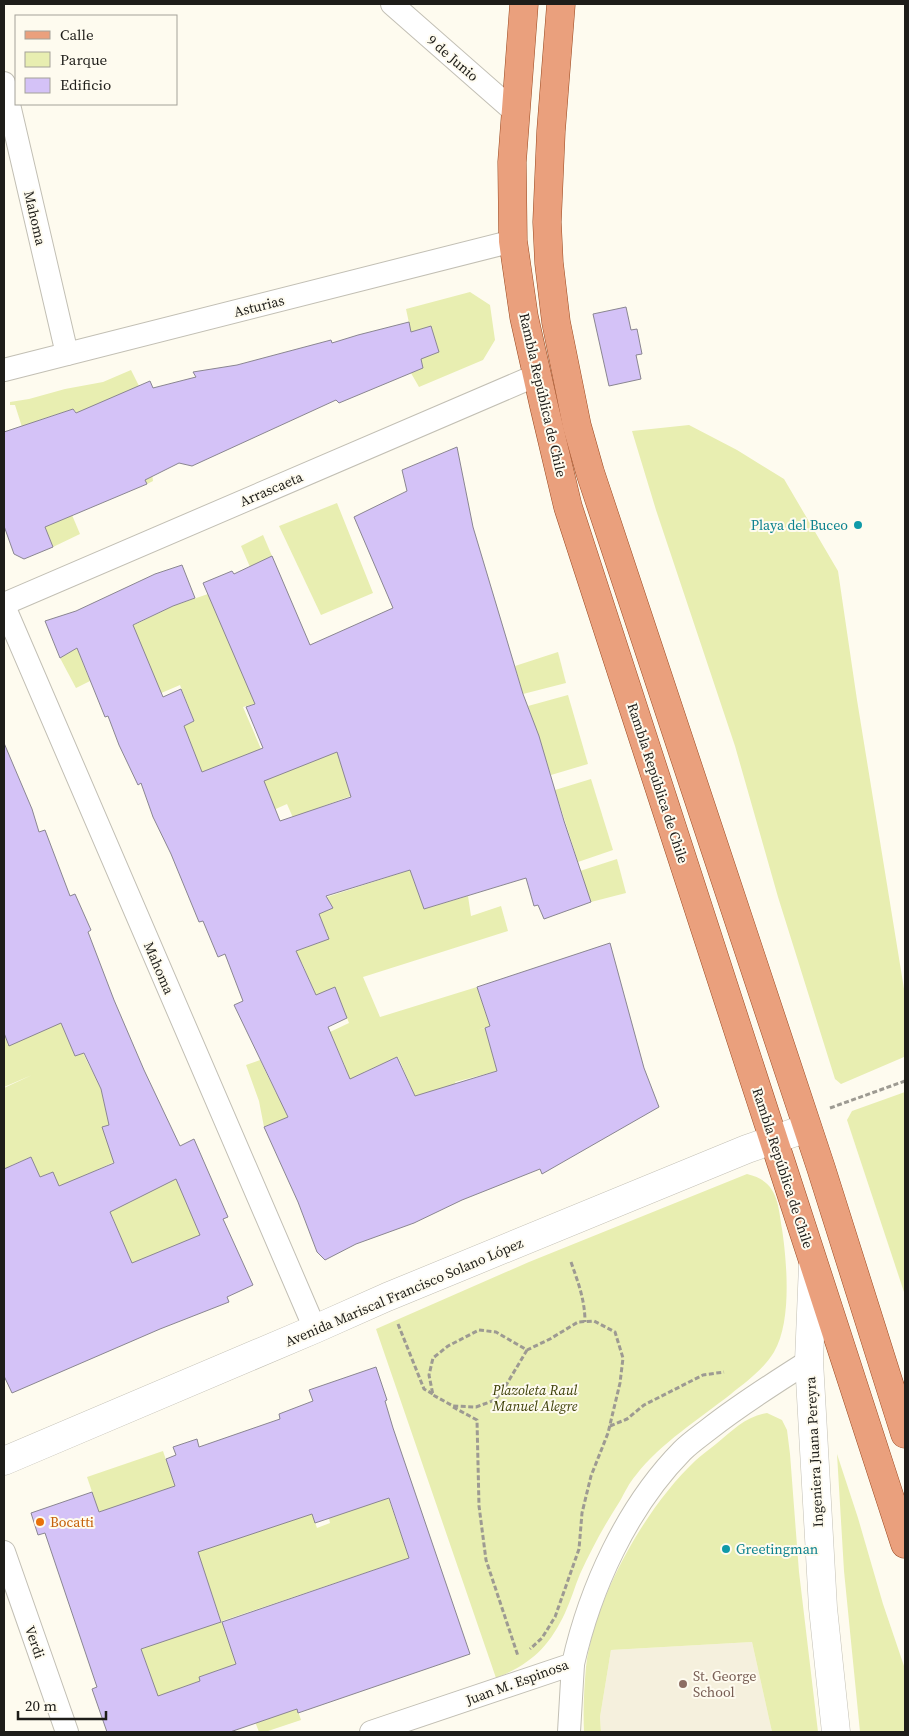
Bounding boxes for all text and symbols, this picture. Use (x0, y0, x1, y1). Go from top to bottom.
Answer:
legend (15, 15, 178, 105)
text: Calle (60, 24, 94, 45)
street label: 9 de Junio (423, 30, 483, 86)
text: Parque (60, 49, 108, 70)
text: Edificio (60, 74, 111, 95)
street label: Mahoma (19, 189, 51, 248)
street label: Asturias (232, 290, 286, 322)
street label: Rambla República de Chile (514, 311, 572, 479)
street label: Arrascaeta (236, 466, 307, 511)
place label: Playa del Buceo (751, 515, 848, 535)
marker: Playa del Buceo (852, 519, 864, 531)
street label: Rambla República de Chile (623, 700, 693, 866)
street label: Mahoma (139, 939, 179, 998)
street label: Rambla República de Chile (748, 1085, 818, 1251)
street label: Avenida Mariscal Francisco Solano López (282, 1232, 527, 1351)
street label: Ingeniera Juana Pereyra (800, 1375, 828, 1528)
park label: Plazoleta Raul Manuel Alegre (491, 1380, 578, 1416)
place label: Bocatti (50, 1512, 94, 1532)
marker: Bocatti (34, 1516, 46, 1528)
place label: Greetingman (736, 1539, 819, 1559)
marker: Greetingman (720, 1543, 732, 1555)
street label: Verdi (20, 1623, 50, 1661)
street label: Juan M. Espinosa (462, 1654, 572, 1710)
place label: St. George School (693, 1666, 756, 1702)
marker: St. George School (677, 1678, 689, 1690)
scale bar (18, 1688, 105, 1720)
text: 20 m (25, 1695, 57, 1716)

